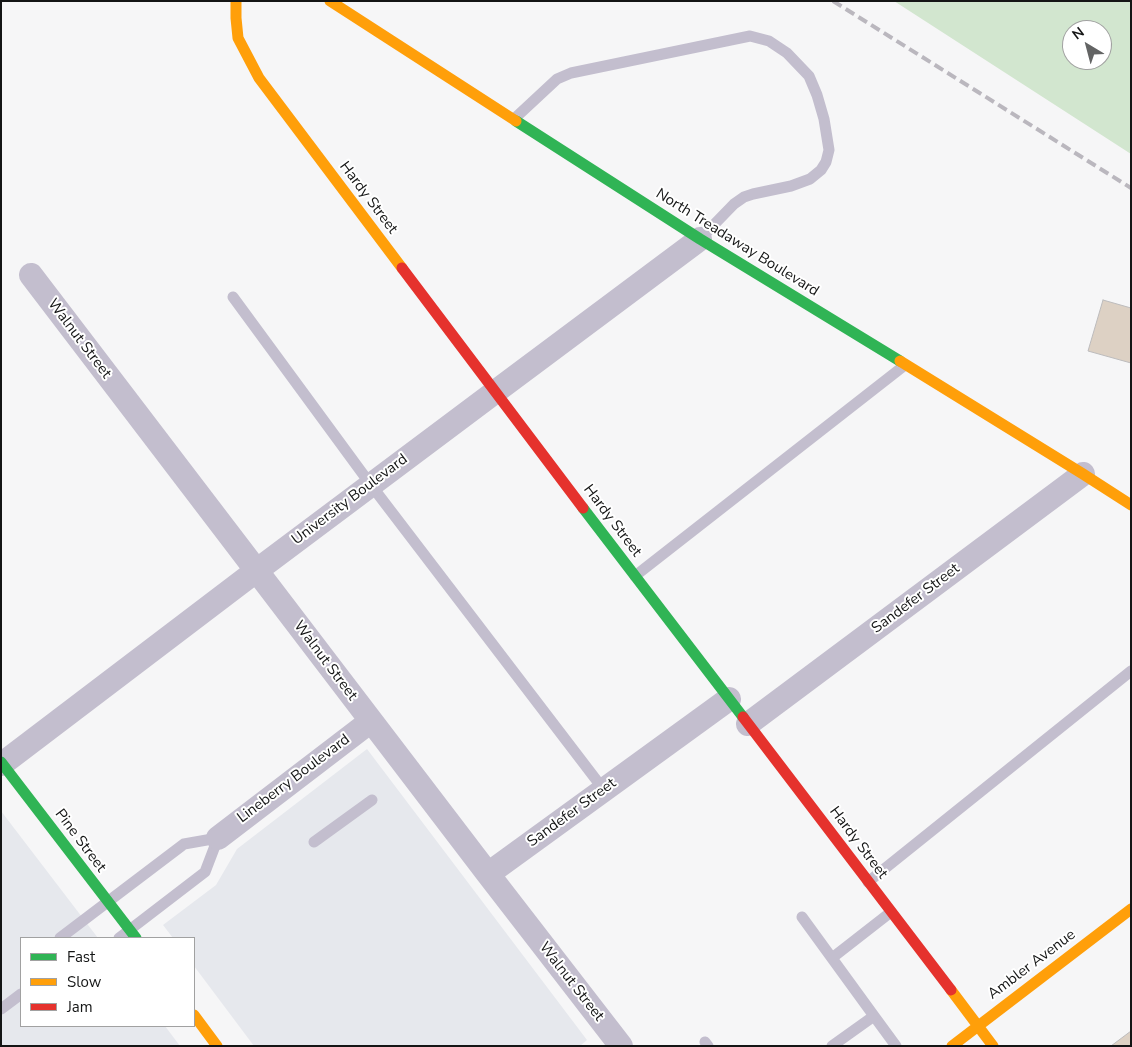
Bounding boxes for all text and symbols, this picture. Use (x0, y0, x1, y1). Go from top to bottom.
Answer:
north arrow (1062, 20, 1112, 70)
text: N (1068, 23, 1088, 44)
street label: Hardy Street (335, 158, 401, 238)
street label: North Treadaway Boulevard (652, 185, 822, 301)
street label: Walnut Street (43, 296, 115, 382)
street label: University Boulevard (289, 451, 411, 549)
street label: Hardy Street (579, 481, 645, 561)
street label: Sandefer Street (869, 560, 963, 638)
street label: Walnut Street (289, 618, 361, 704)
street label: Lineberry Boulevard (234, 731, 354, 827)
street label: Sandefer Street (524, 775, 620, 851)
street label: Hardy Street (825, 803, 891, 883)
street label: Pine Street (50, 806, 110, 876)
street label: Ambler Avenue (985, 926, 1079, 1004)
legend (20, 937, 195, 1027)
street label: Walnut Street (535, 939, 607, 1025)
text: Fast (67, 947, 95, 967)
text: Slow (67, 972, 101, 992)
text: Jam (67, 997, 93, 1017)

